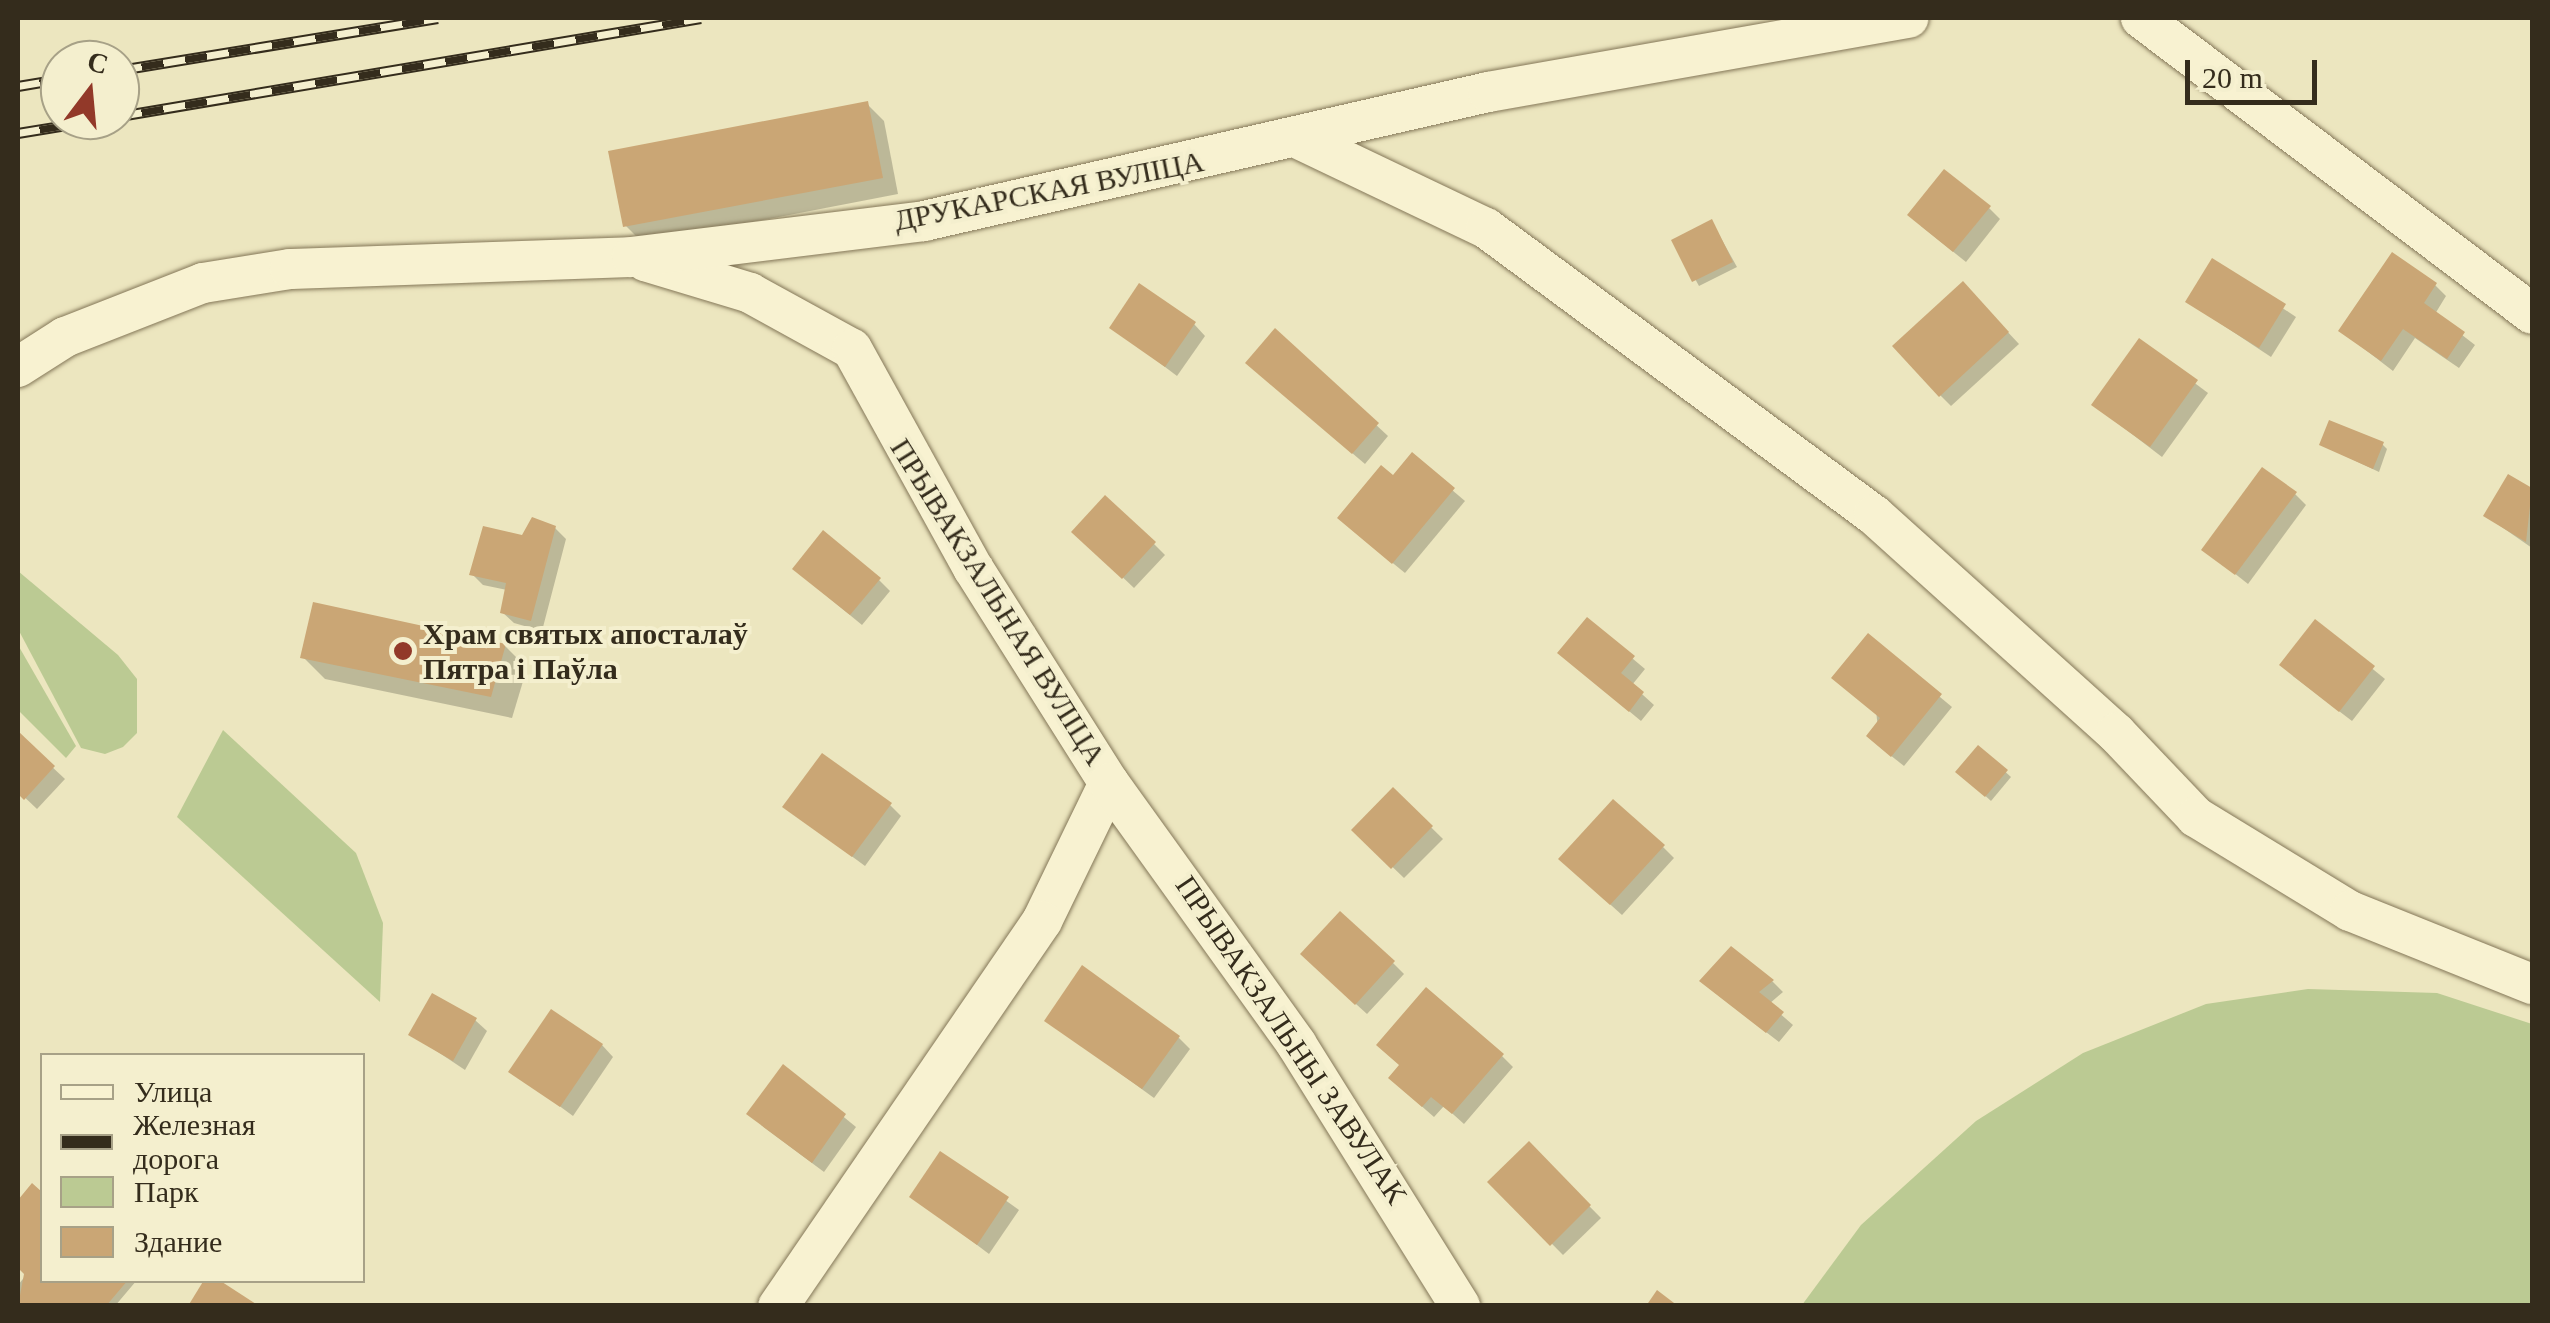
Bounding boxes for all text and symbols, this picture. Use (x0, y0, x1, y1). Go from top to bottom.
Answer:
north arrow (40, 40, 140, 140)
scale bar (2190, 40, 2322, 102)
text: С (84, 45, 112, 80)
text: 20 m (2202, 61, 2263, 94)
street label: ДРУКАРСКАЯ ВУЛІЦА (891, 143, 1207, 239)
street label: ПРЫВАКЗАЛЬНАЯ ВУЛІЦА (882, 432, 1114, 772)
place label: Храм святых апосталаў Пятра і Паўла (423, 616, 748, 686)
marker: Храм святых апосталаў Пятра і Паўла (392, 640, 414, 662)
street label: ПРЫВАКЗАЛЬНЫ ЗАВУЛАК (1168, 869, 1414, 1211)
legend (40, 1053, 365, 1283)
text: Улица (134, 1075, 212, 1108)
text: Железная дорога (133, 1108, 255, 1175)
text: Парк (134, 1175, 199, 1208)
text: Здание (134, 1225, 222, 1258)

